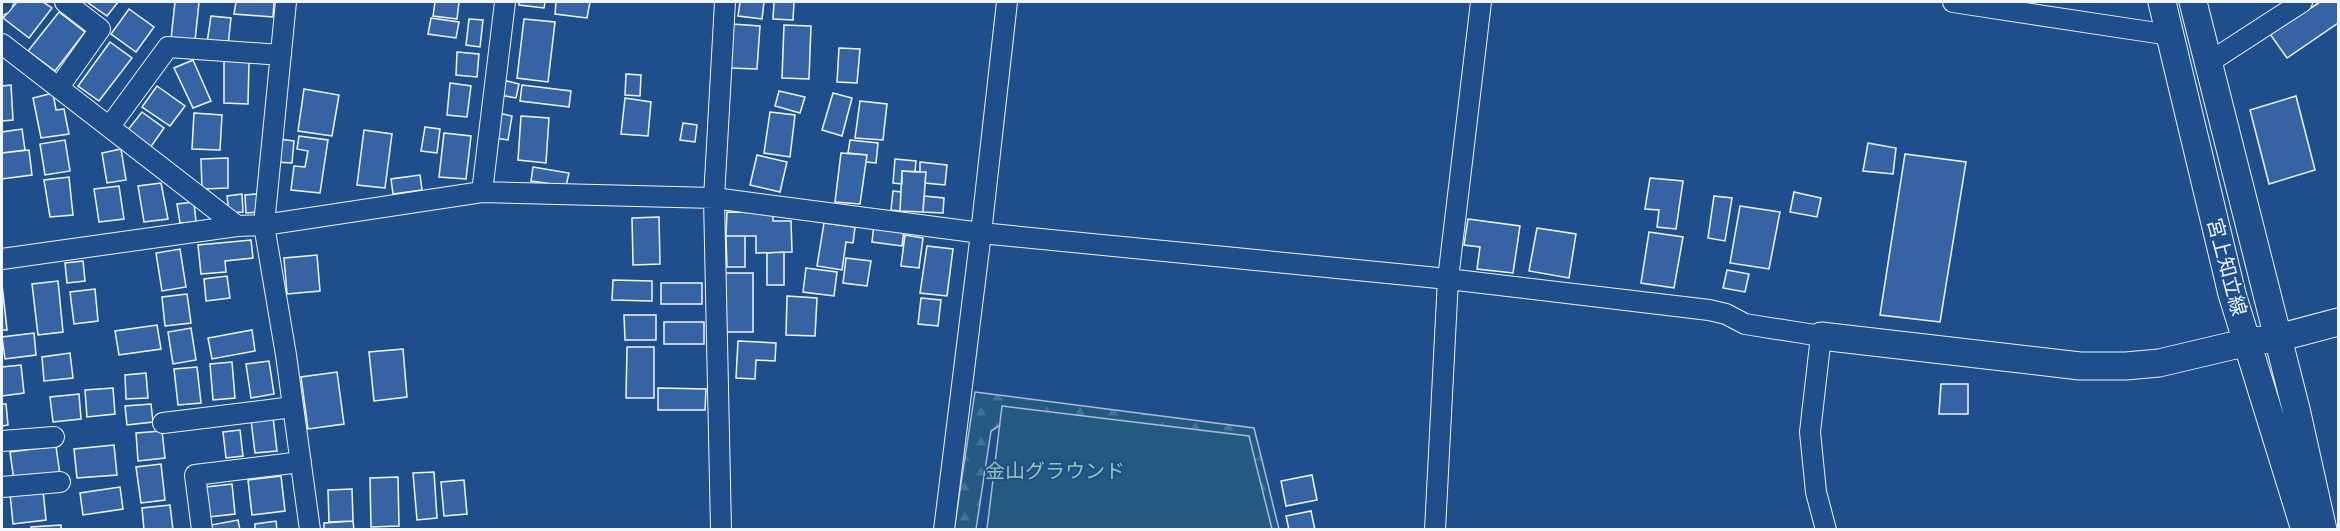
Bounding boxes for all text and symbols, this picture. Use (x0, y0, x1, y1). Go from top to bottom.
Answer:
street label: 宮上知立線 (2202, 215, 2252, 319)
park label: 金山グラウンド (985, 458, 1125, 484)

